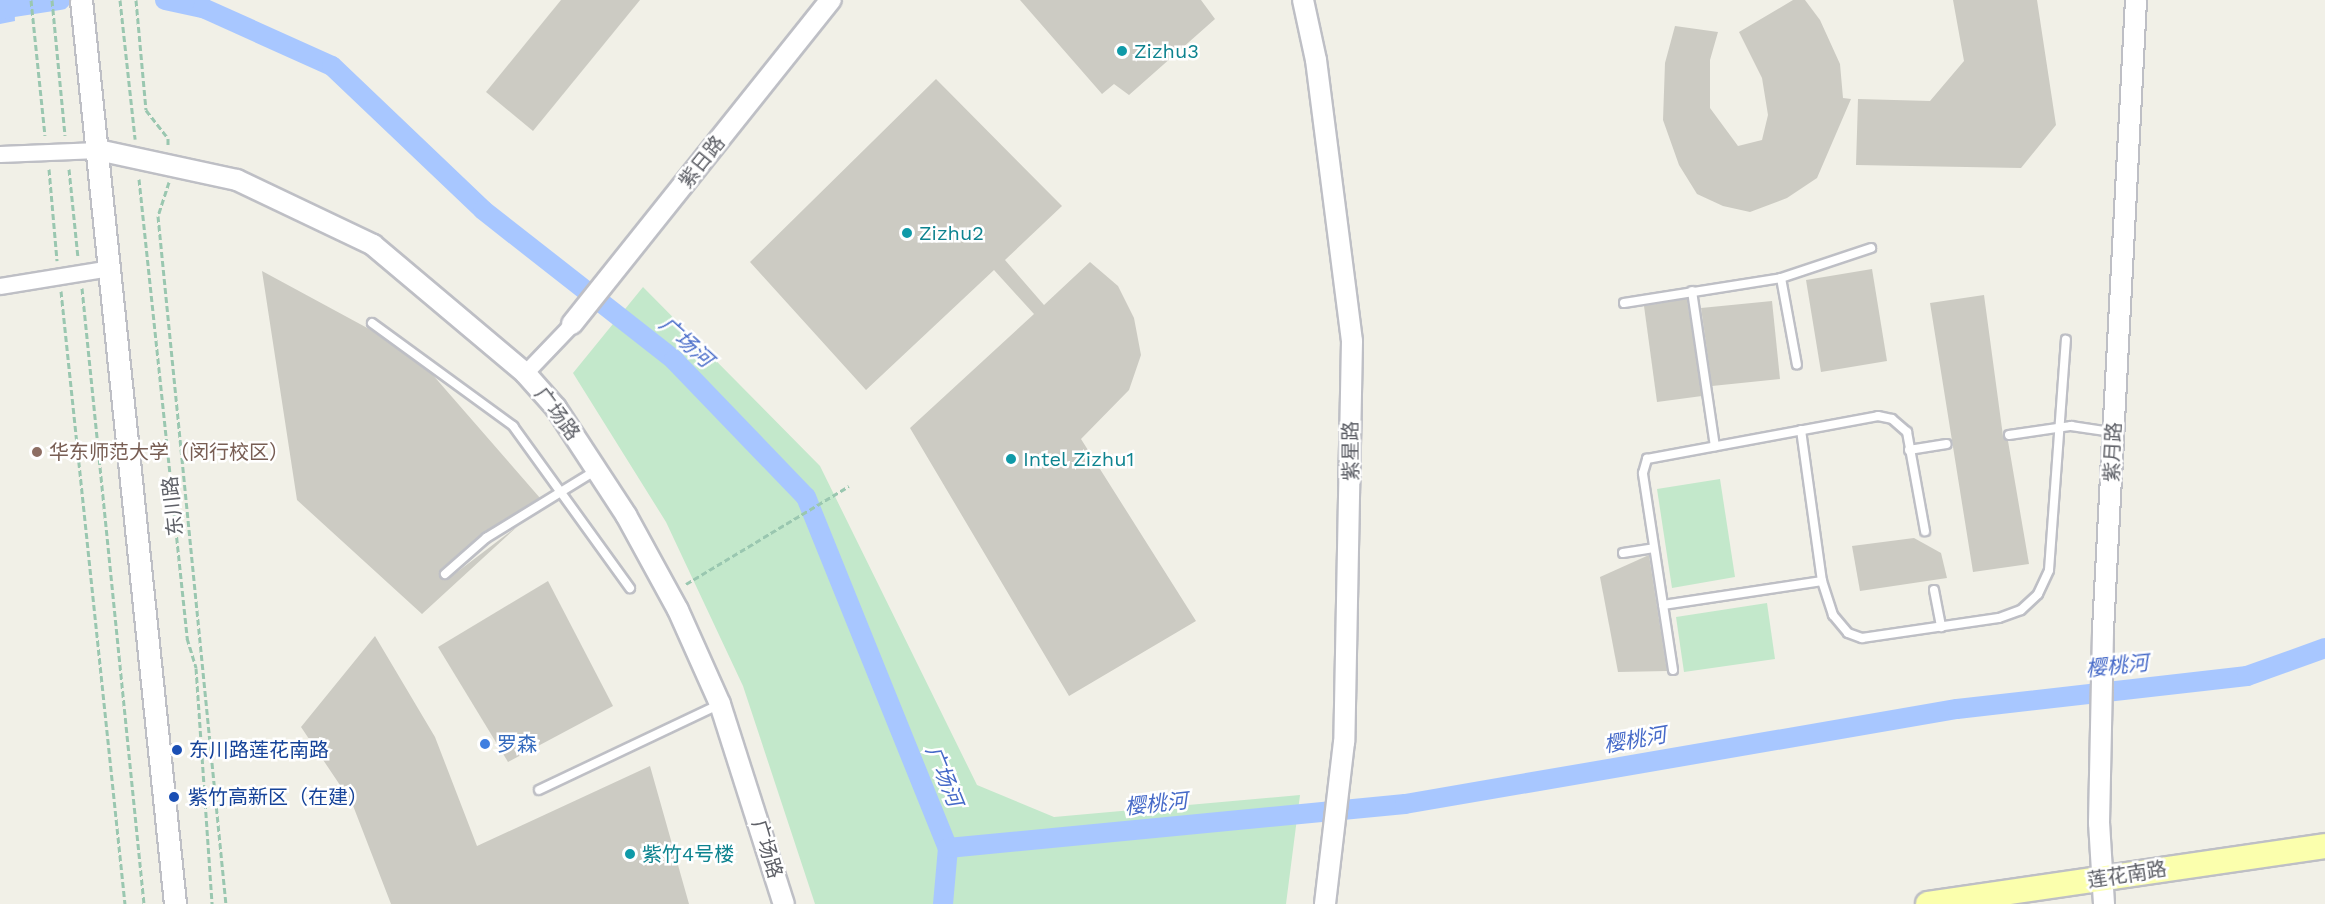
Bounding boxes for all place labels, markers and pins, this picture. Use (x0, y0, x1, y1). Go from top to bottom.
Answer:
place label: Zizhu3 (1134, 39, 1199, 63)
marker: Zizhu3 (1115, 44, 1129, 58)
place label: Zizhu2 (919, 221, 984, 245)
marker: Zizhu2 (900, 226, 914, 240)
place label: 华东师范大学（闵行校区） (49, 440, 289, 464)
marker: 华东师范大学（闵行校区） (30, 445, 44, 459)
place label: Intel Zizhu1 (1023, 447, 1135, 471)
marker: Intel Zizhu1 (1004, 452, 1018, 466)
place label: 罗森 (497, 732, 537, 756)
marker: 罗森 (478, 737, 492, 751)
place label: 东川路莲花南路 (189, 738, 329, 762)
marker: 东川路莲花南路 (170, 743, 184, 757)
place label: 紫竹高新区（在建） (188, 785, 368, 809)
marker: 紫竹高新区（在建） (165, 788, 183, 806)
place label: 紫竹4号楼 (642, 842, 734, 866)
marker: 紫竹4号楼 (623, 847, 637, 861)

